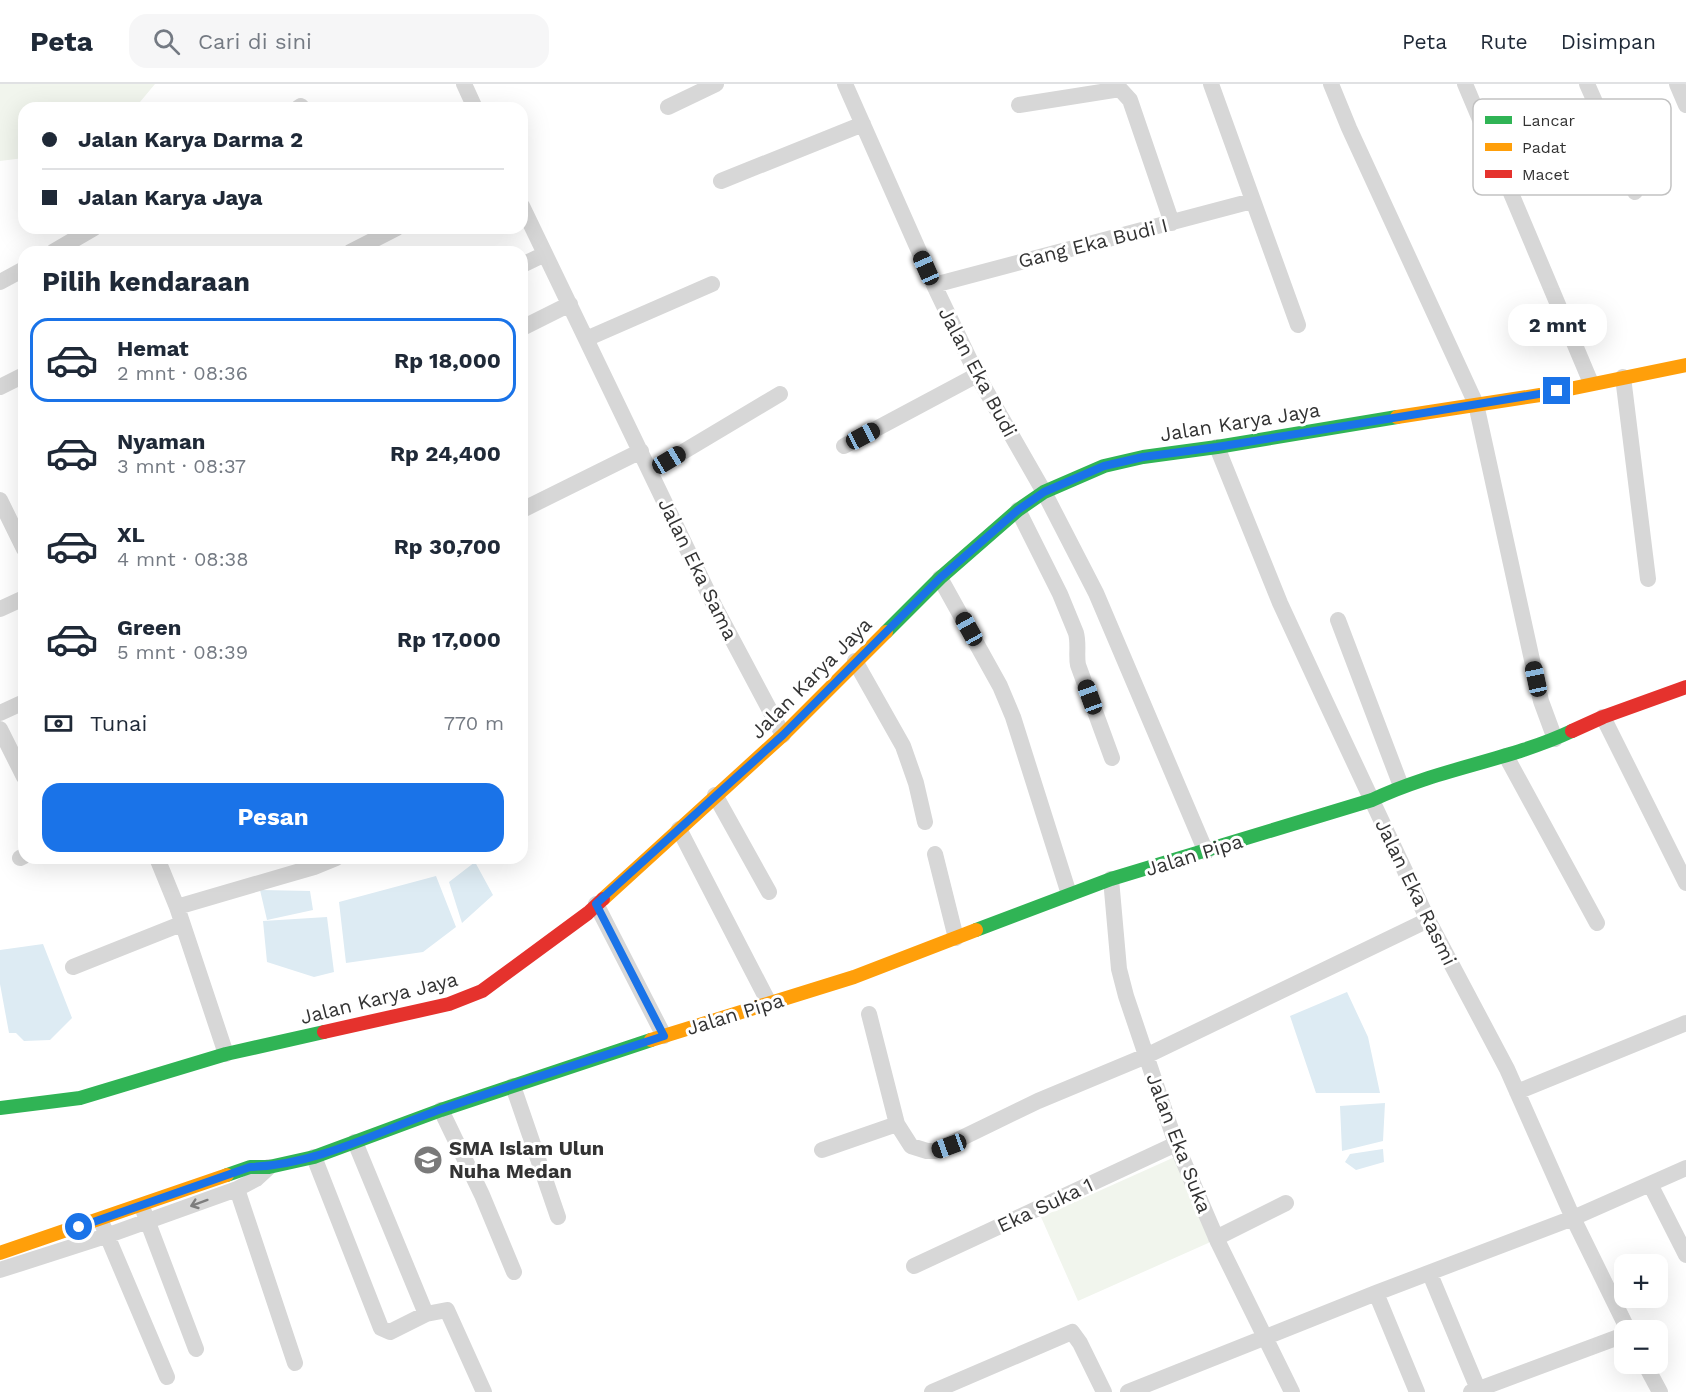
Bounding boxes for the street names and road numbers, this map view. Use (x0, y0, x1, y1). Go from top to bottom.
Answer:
street label: Gang Eka Budi I (1016, 213, 1170, 273)
street label: Jalan Eka Budi (934, 303, 1022, 441)
street label: Jalan Karya Jaya (1158, 398, 1322, 446)
street label: Jalan Eka Sama (653, 494, 743, 644)
street label: Jalan Karya Jaya (745, 612, 877, 744)
street label: Jalan Eka Rasmi (1370, 815, 1462, 969)
street label: Jalan Pipa (1143, 829, 1245, 881)
street label: Jalan Karya Jaya (298, 967, 460, 1029)
street label: Jalan Pipa (684, 988, 786, 1040)
street label: Jalan Eka Suka (1141, 1070, 1217, 1216)
street label: Eka Suka 1 (993, 1172, 1097, 1238)

